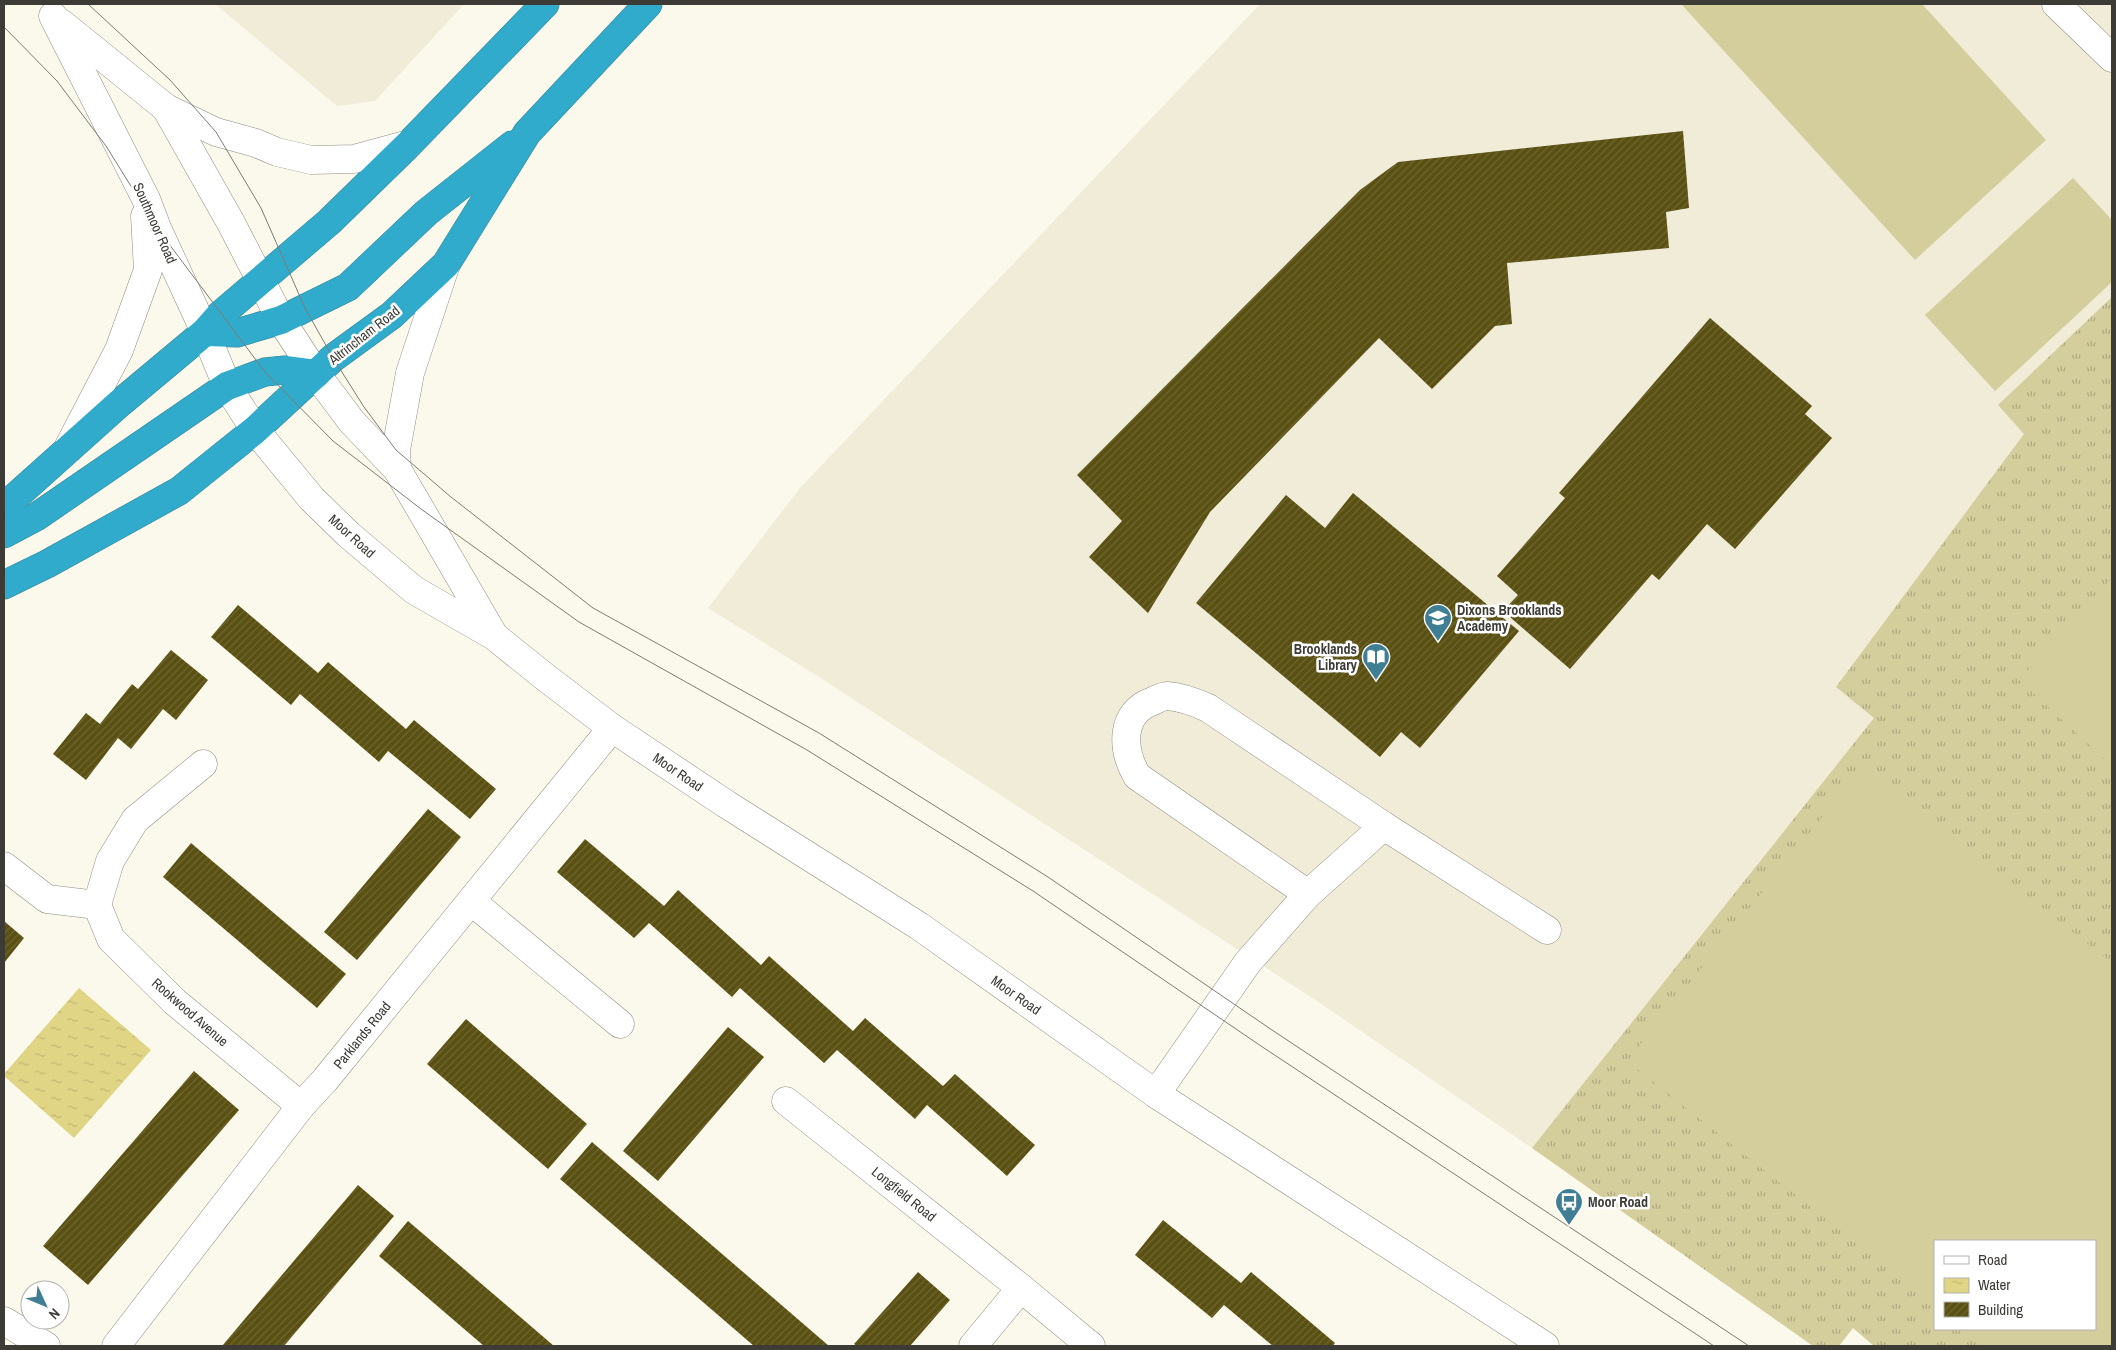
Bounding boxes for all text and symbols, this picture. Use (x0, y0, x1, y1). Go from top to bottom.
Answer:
street label: Southmoor Road (129, 180, 181, 266)
street label: Altrincham Road (324, 302, 403, 369)
street label: Moor Road (325, 510, 379, 562)
place label: Dixons Brooklands Academy (1457, 601, 1562, 635)
school or university icon: Dixons Brooklands Academy (1423, 603, 1453, 642)
place label: Brooklands Library (1294, 640, 1358, 674)
library icon: Brooklands Library (1361, 642, 1391, 681)
street label: Moor Road (649, 749, 707, 795)
street label: Moor Road (988, 971, 1044, 1019)
street label: Rookwood Avenue (148, 974, 232, 1050)
street label: Parklands Road (329, 998, 395, 1072)
street label: Longfield Road (868, 1163, 940, 1225)
bus stop icon: Moor Road (1554, 1187, 1584, 1226)
place label: Moor Road (1588, 1193, 1648, 1211)
legend (1934, 1240, 2096, 1330)
text: Road (1978, 1249, 2007, 1270)
text: Water (1978, 1274, 2010, 1295)
north arrow (20, 1280, 70, 1330)
text: Building (1978, 1299, 2023, 1320)
text: N (45, 1305, 64, 1323)

